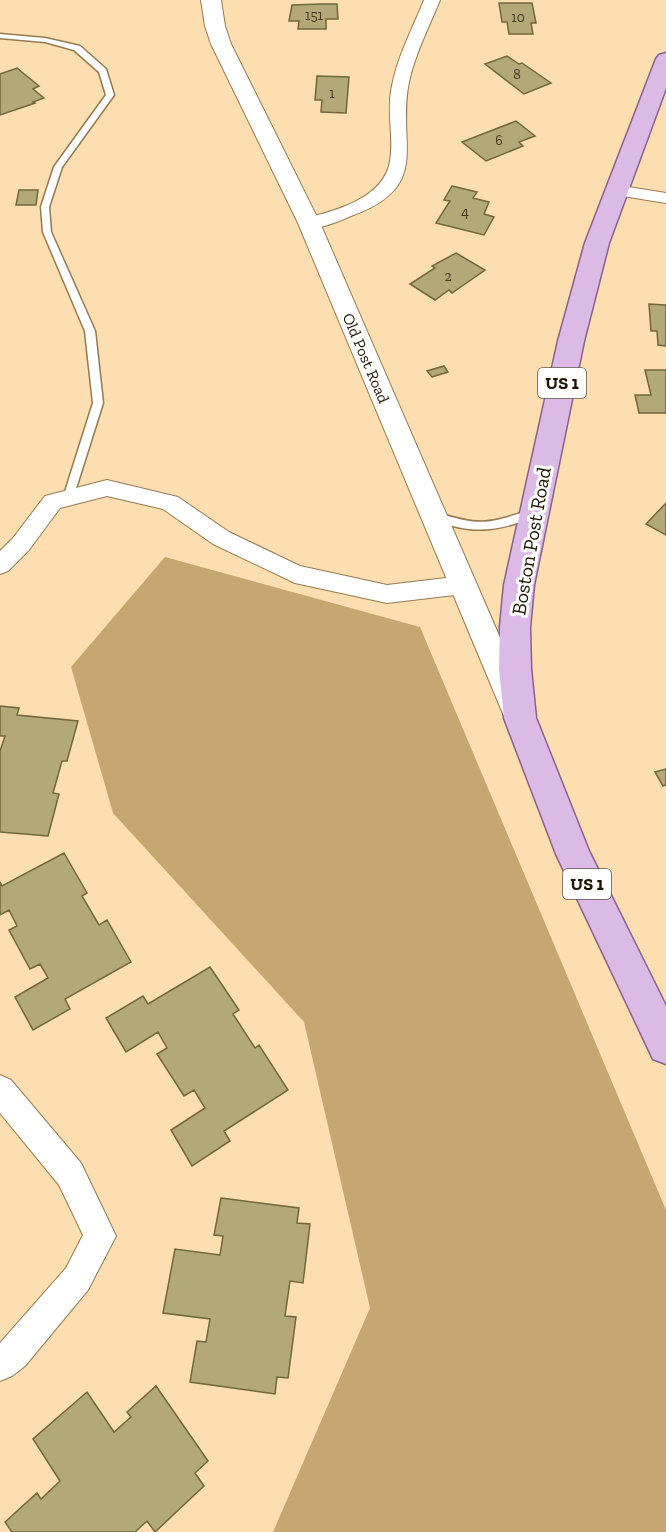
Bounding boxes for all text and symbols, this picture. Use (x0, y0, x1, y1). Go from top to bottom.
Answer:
house number: 151 (305, 7, 324, 24)
house number: 10 (511, 9, 525, 26)
house number: 8 (513, 66, 521, 83)
house number: 1 (329, 85, 335, 102)
house number: 6 (495, 132, 503, 149)
house number: 4 (461, 204, 469, 221)
house number: 2 (444, 268, 452, 285)
street label: Old Post Road (338, 310, 394, 406)
road number: US 1 (538, 368, 586, 398)
street label: Boston Post Road (506, 465, 556, 617)
road number: US 1 (563, 869, 611, 899)

